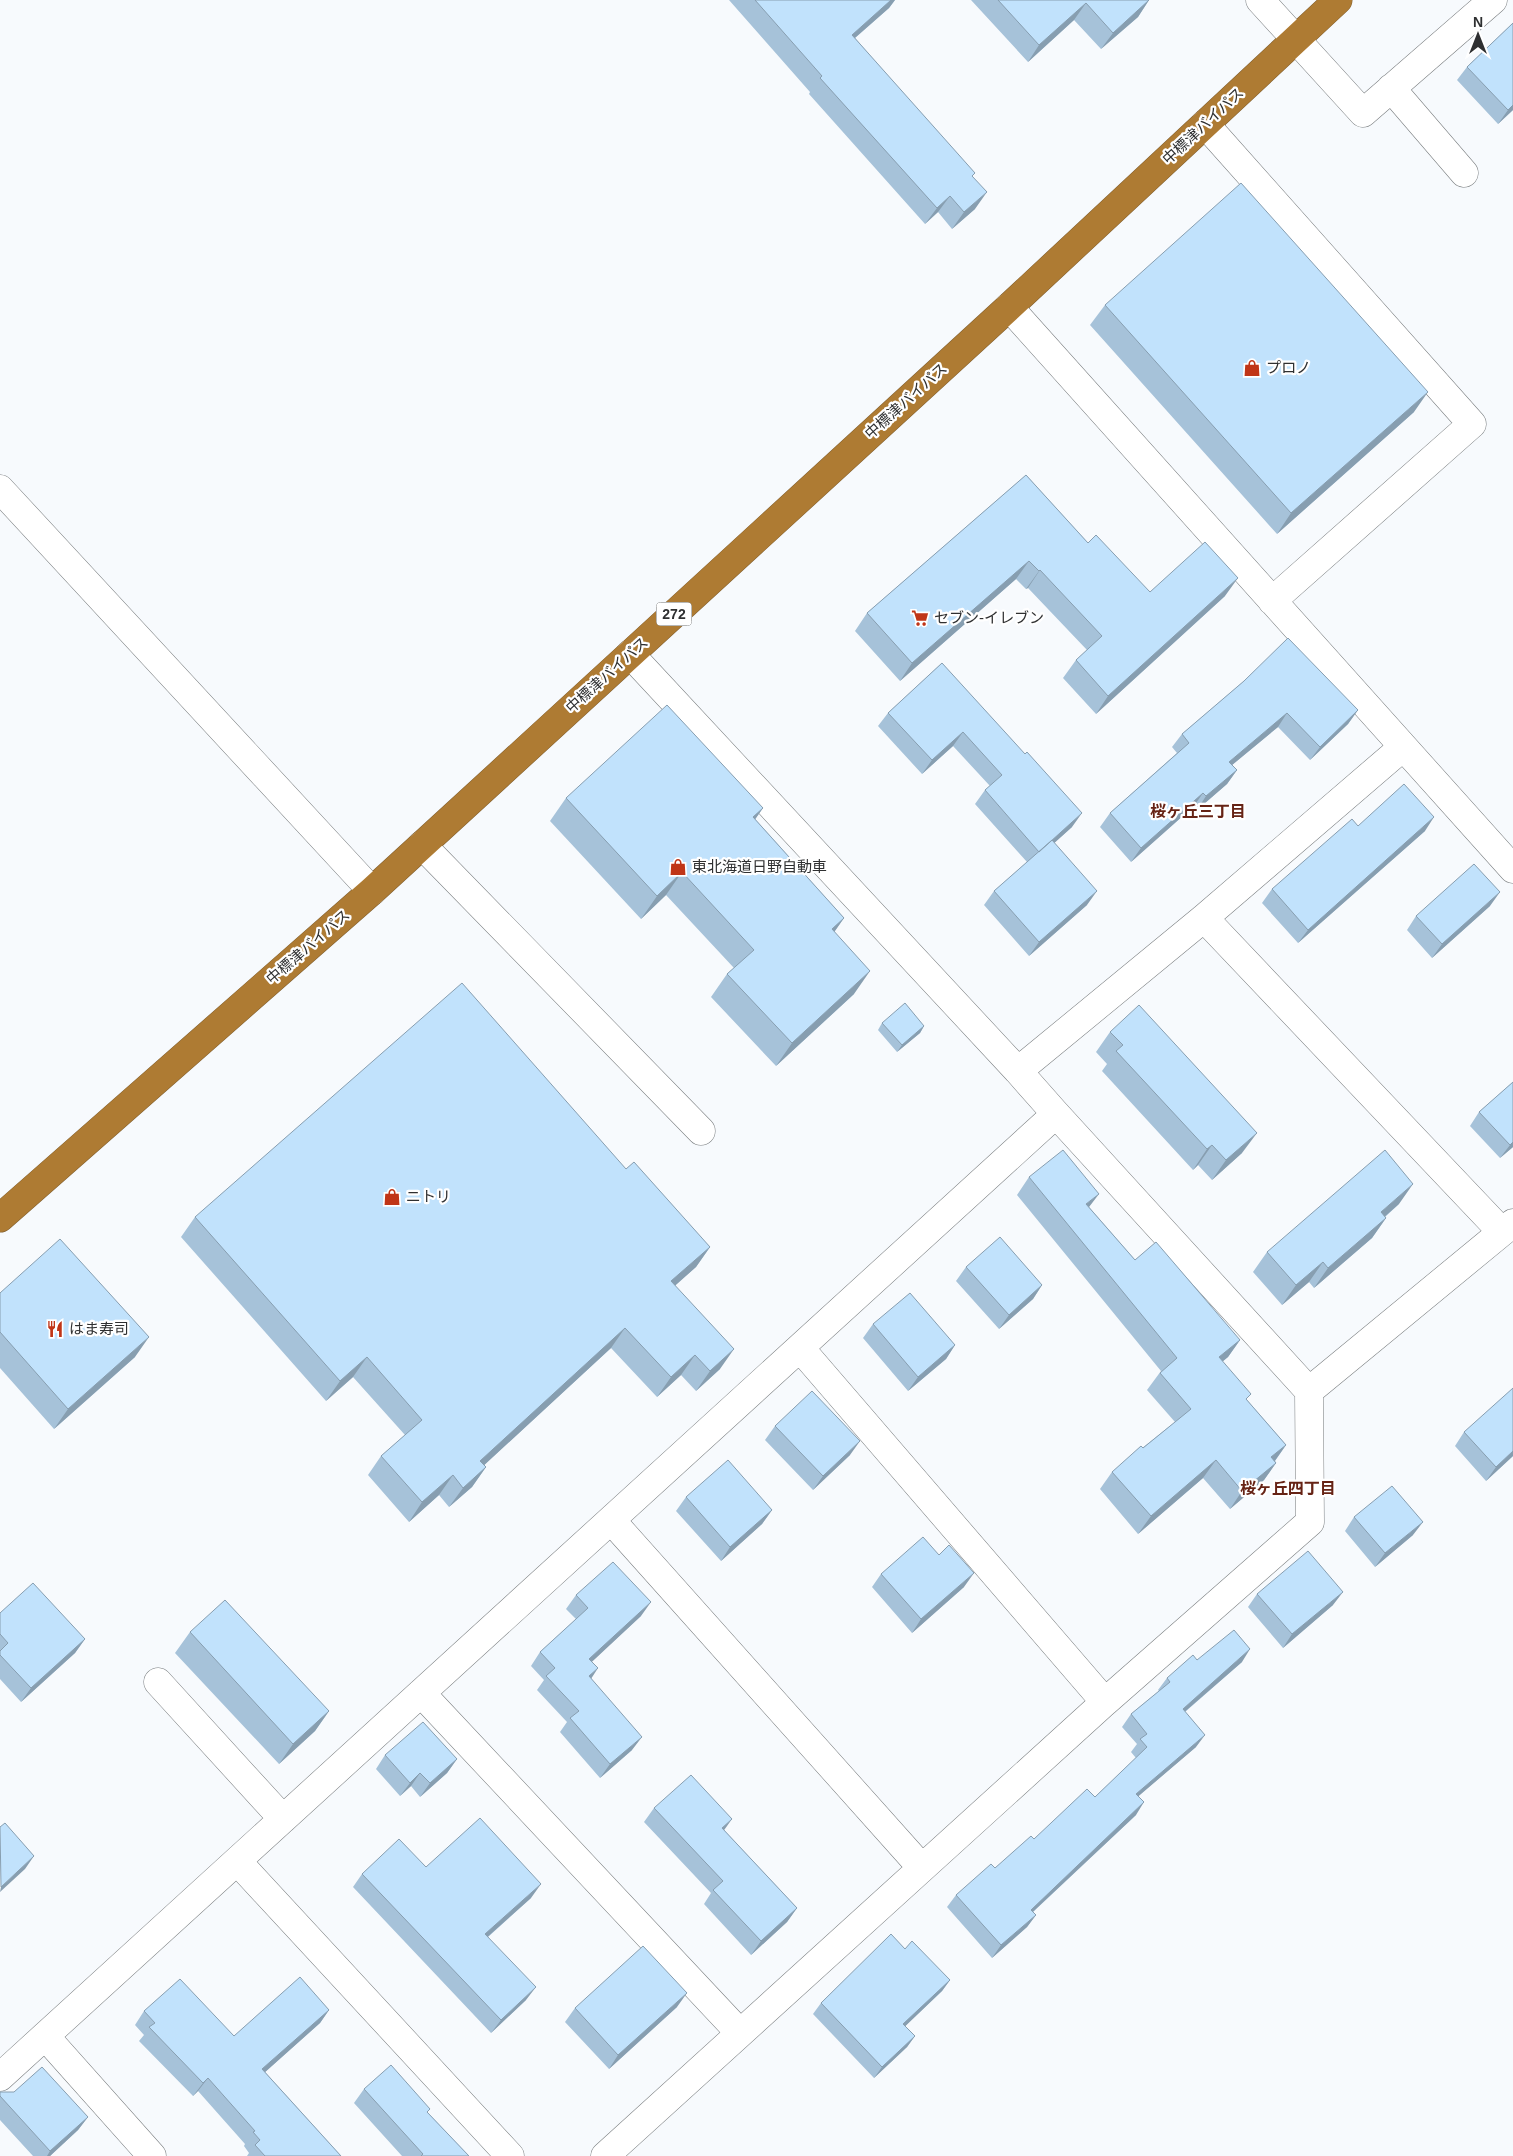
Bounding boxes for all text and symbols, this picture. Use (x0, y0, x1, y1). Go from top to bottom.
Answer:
north arrow (1453, 10, 1503, 60)
text: N (1473, 14, 1483, 30)
street label: 中標津バイパス (1159, 84, 1247, 168)
shop icon: プロノ (1242, 358, 1262, 378)
street label: 中標津バイパス (861, 359, 950, 442)
place label: プロノ (1266, 359, 1311, 376)
road number: 272 (656, 602, 692, 626)
supermarket icon: セブン-イレブン (910, 608, 930, 628)
place label: セブン-イレブン (934, 609, 1044, 626)
street label: 中標津バイパス (562, 633, 651, 716)
district label: 桜ヶ丘三丁目 (1150, 803, 1246, 820)
shop icon: 東北海道日野自動車 (668, 857, 688, 877)
place label: 東北海道日野自動車 (692, 858, 827, 875)
street label: 中標津バイパス (263, 906, 353, 987)
shop icon: ニトリ (382, 1187, 402, 1207)
place label: ニトリ (406, 1188, 451, 1205)
restaurant icon: はま寿司 (45, 1319, 65, 1339)
place label: はま寿司 (69, 1320, 129, 1337)
district label: 桜ヶ丘四丁目 (1240, 1480, 1336, 1497)

